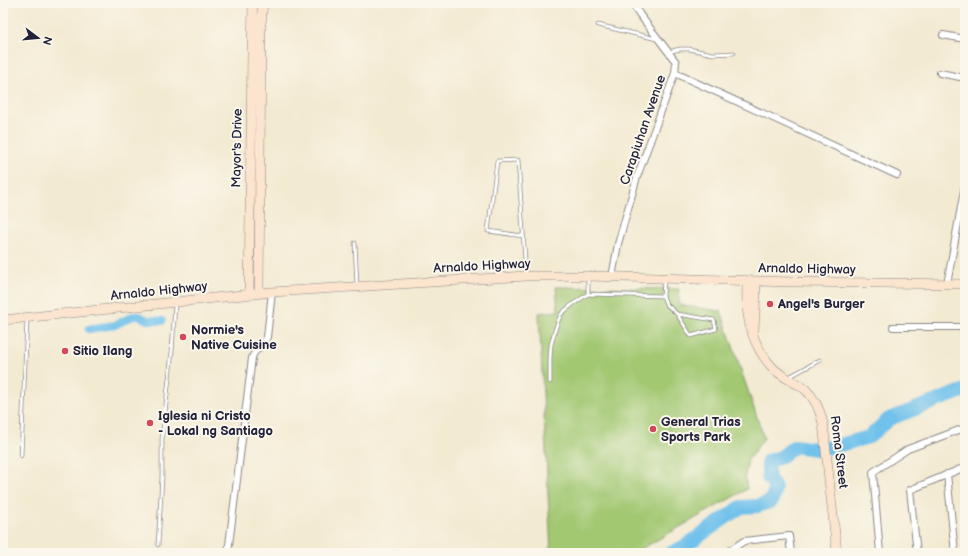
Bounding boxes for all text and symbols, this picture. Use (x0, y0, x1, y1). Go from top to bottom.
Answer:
north arrow (18, 18, 58, 58)
text: N (40, 35, 55, 46)
street label: Carapiuhan Avenue (617, 73, 669, 187)
street label: Mayor's Drive (228, 108, 246, 188)
street label: Arnaldo Highway (433, 255, 531, 277)
street label: Arnaldo Highway (758, 260, 856, 278)
street label: Arnaldo Highway (110, 278, 208, 304)
place label: Angel's Burger (777, 296, 866, 312)
marker: Angel's Burger (765, 299, 775, 309)
place label: Normie's Native Cuisine (191, 322, 277, 353)
marker: Normie's Native Cuisine (178, 332, 188, 342)
place label: Sitio Ilang (73, 343, 132, 359)
marker: Sitio Ilang (60, 346, 70, 356)
place label: Iglesia ni Cristo - Lokal ng Santiago (158, 408, 273, 439)
place label: General Trias Sports Park (661, 414, 741, 445)
street label: Roma Street (827, 414, 851, 490)
marker: Iglesia ni Cristo - Lokal ng Santiago (145, 418, 155, 428)
marker: General Trias Sports Park (648, 424, 658, 434)

